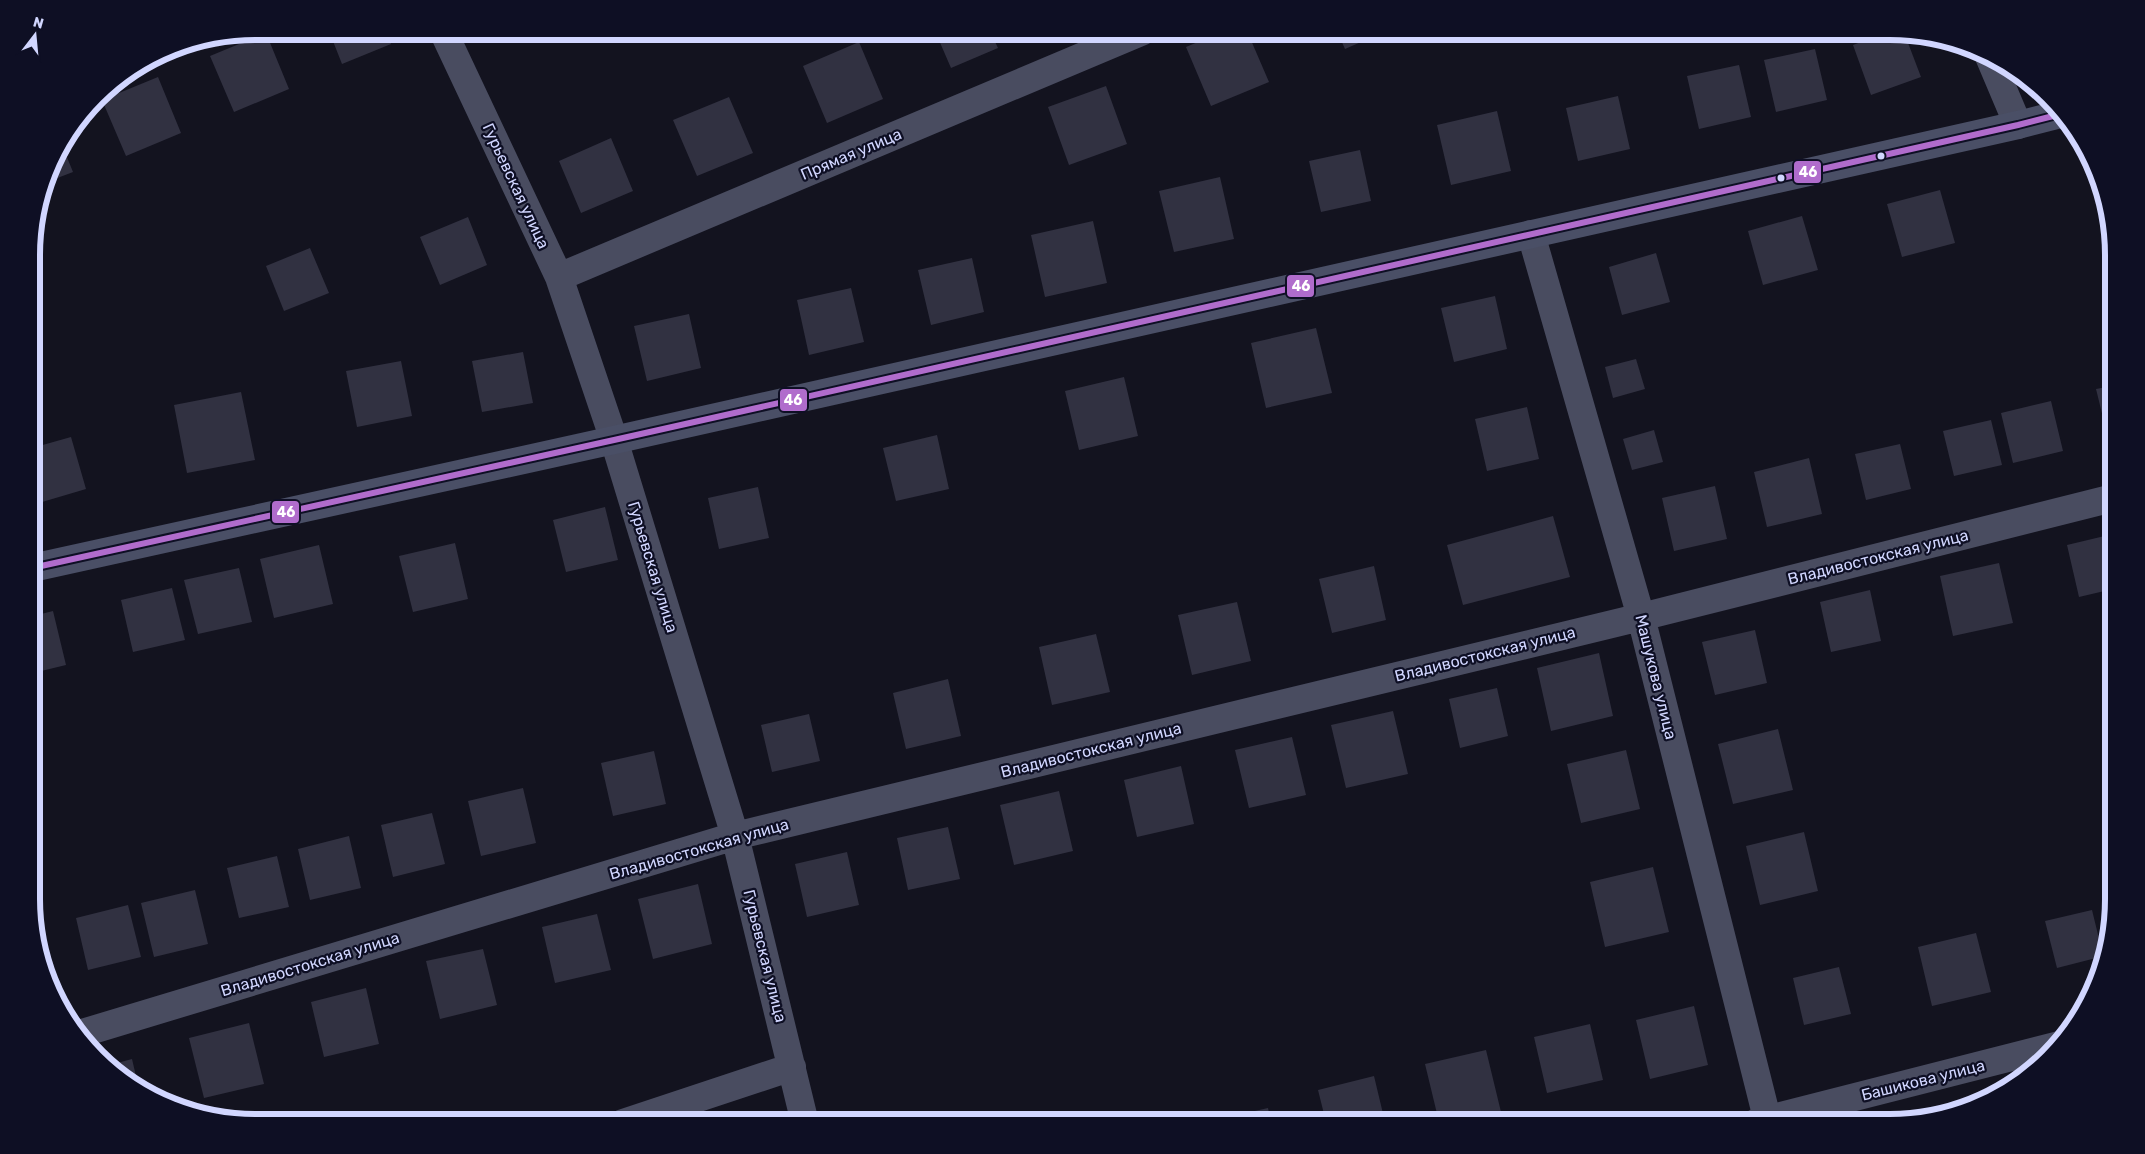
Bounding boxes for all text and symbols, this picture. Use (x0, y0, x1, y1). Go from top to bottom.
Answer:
north arrow (10, 10, 60, 60)
text: N (31, 13, 46, 33)
street label: Гурьевская улица (479, 120, 553, 252)
street label: Прямая улица (798, 124, 904, 184)
unlabelled marker (1876, 151, 1886, 161)
line badge: 46 (1793, 160, 1822, 184)
text: 46 (1799, 164, 1817, 181)
unlabelled marker (1776, 173, 1786, 183)
line badge: 46 (1286, 274, 1315, 298)
text: 46 (1292, 278, 1310, 295)
line badge: 46 (779, 388, 808, 412)
text: 46 (784, 392, 802, 409)
street label: Гурьевская улица (624, 499, 682, 635)
line badge: 46 (271, 500, 300, 524)
text: 46 (277, 504, 295, 521)
street label: Владивостокская улица (1786, 525, 1970, 589)
street label: Машукова улица (1631, 613, 1681, 741)
street label: Владивостокская улица (1393, 622, 1577, 686)
street label: Владивостокская улица (999, 718, 1183, 782)
street label: Владивостокская улица (607, 814, 791, 884)
street label: Гурьевская улица (739, 888, 791, 1024)
street label: Владивостокская улица (218, 928, 402, 1000)
street label: Башикова улица (1859, 1055, 1987, 1105)

